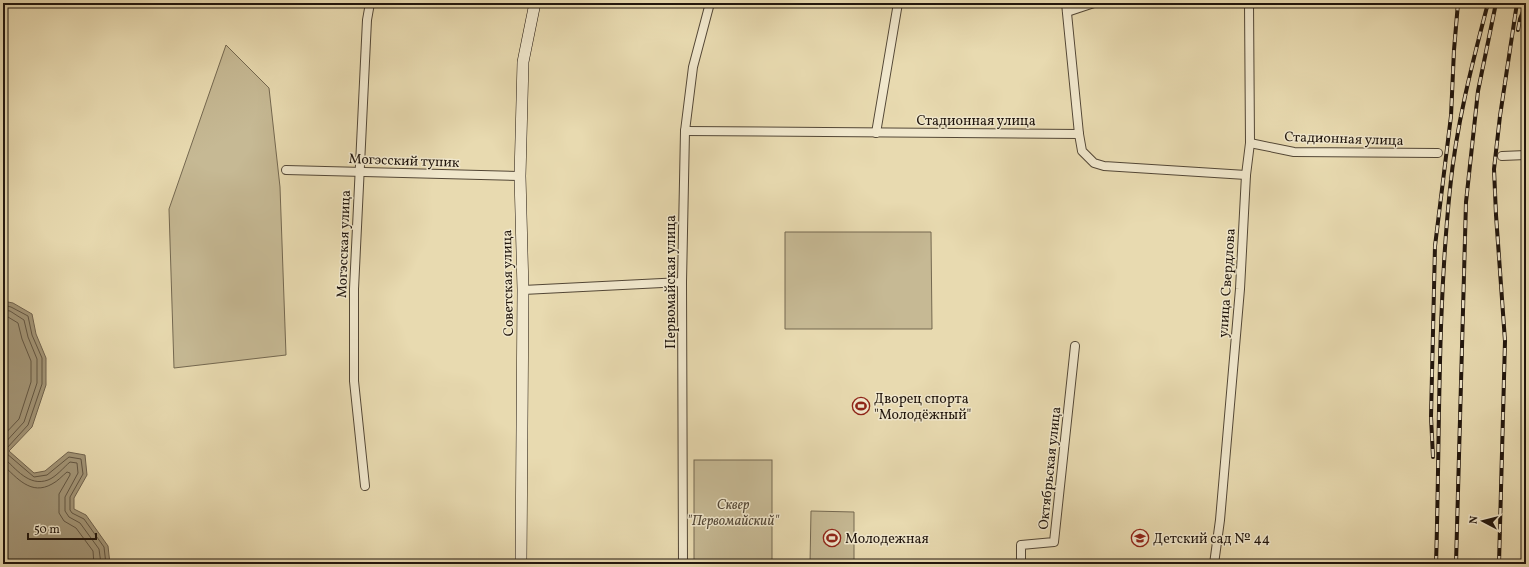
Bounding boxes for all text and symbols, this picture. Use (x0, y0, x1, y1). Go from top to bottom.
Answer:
street label: Стадионная улица (916, 112, 1036, 131)
street label: Стадионная улица (1284, 128, 1404, 151)
street label: Могэсский тупик (348, 150, 460, 173)
street label: Могэсская улица (333, 190, 356, 299)
street label: Первомайская улица (662, 215, 681, 349)
street label: улица Свердлова (1214, 228, 1241, 339)
street label: Советская улица (498, 229, 519, 336)
place label: Дворец спорта "Молодёжный" (874, 390, 971, 425)
sports icon: Дворец спорта "Молодёжный" (851, 396, 871, 416)
street label: Октябрьская улица (1035, 406, 1066, 531)
park label: Сквер "Первомайский" (687, 496, 780, 531)
north arrow (1463, 501, 1503, 541)
scale bar (28, 515, 96, 541)
text: N (1467, 515, 1482, 525)
text: 50 m (34, 522, 60, 538)
sports icon: Молодежная (822, 528, 842, 548)
school or university icon: Детский сад № 44 (1130, 528, 1150, 548)
place label: Молодежная (845, 530, 929, 549)
place label: Детский сад № 44 (1153, 530, 1270, 549)

